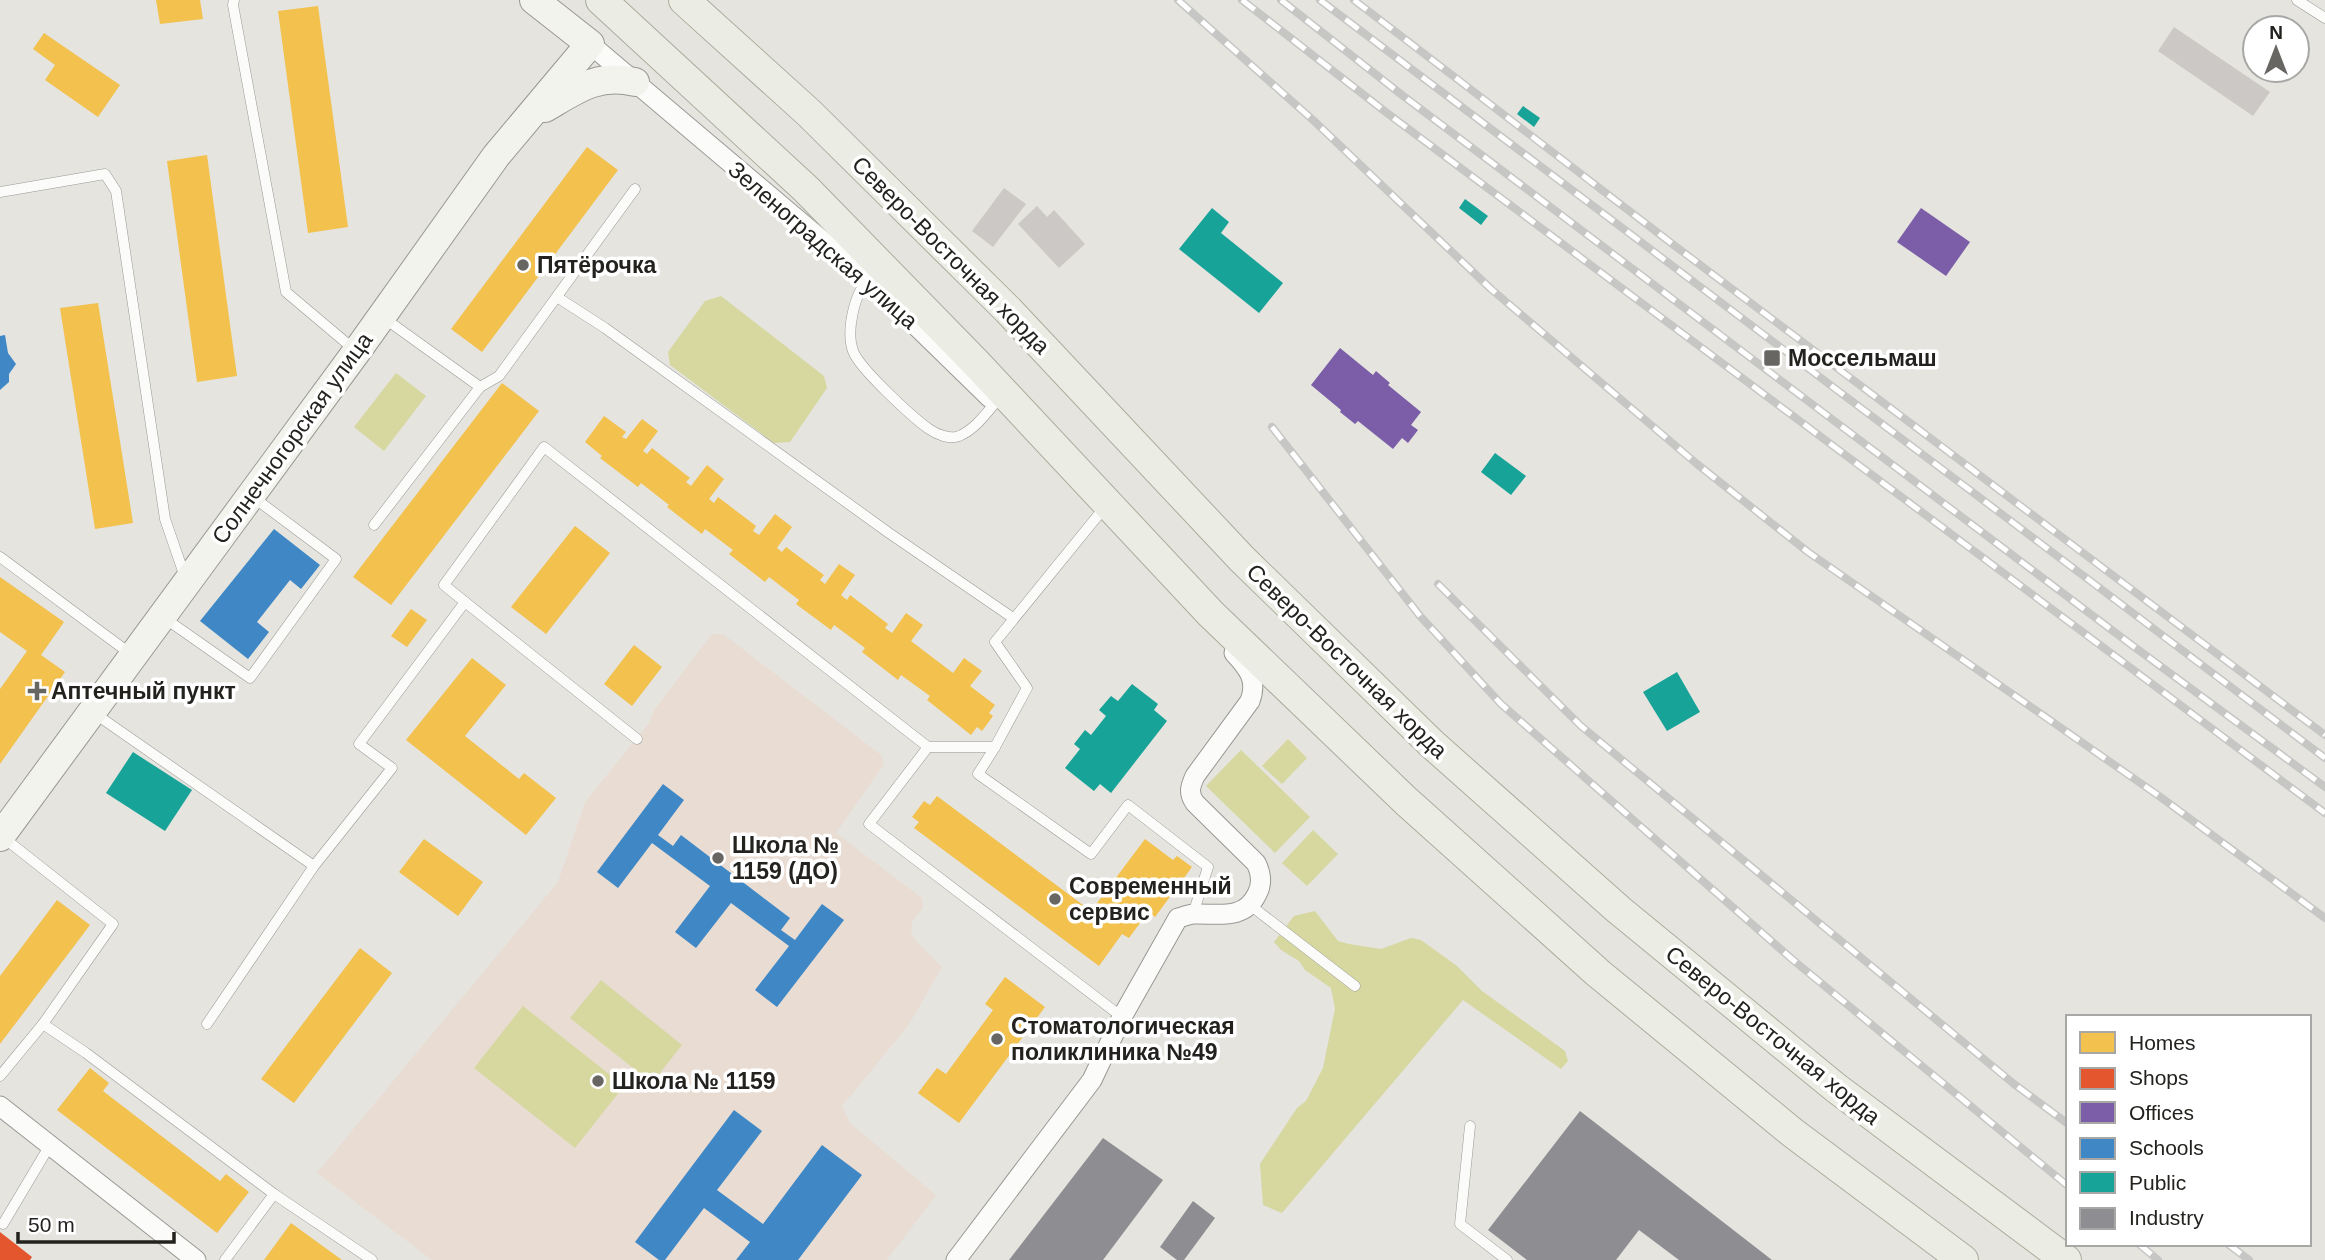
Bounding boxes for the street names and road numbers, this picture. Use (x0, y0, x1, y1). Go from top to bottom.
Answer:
street label: Северо-Восточная хорда (847, 151, 1055, 359)
street label: Зеленоградская улица (723, 156, 923, 334)
street label: Солнечногорская улица (207, 327, 378, 549)
street label: Северо-Восточная хорда (1241, 558, 1453, 764)
street label: Северо-Восточная хорда (1661, 940, 1886, 1130)

